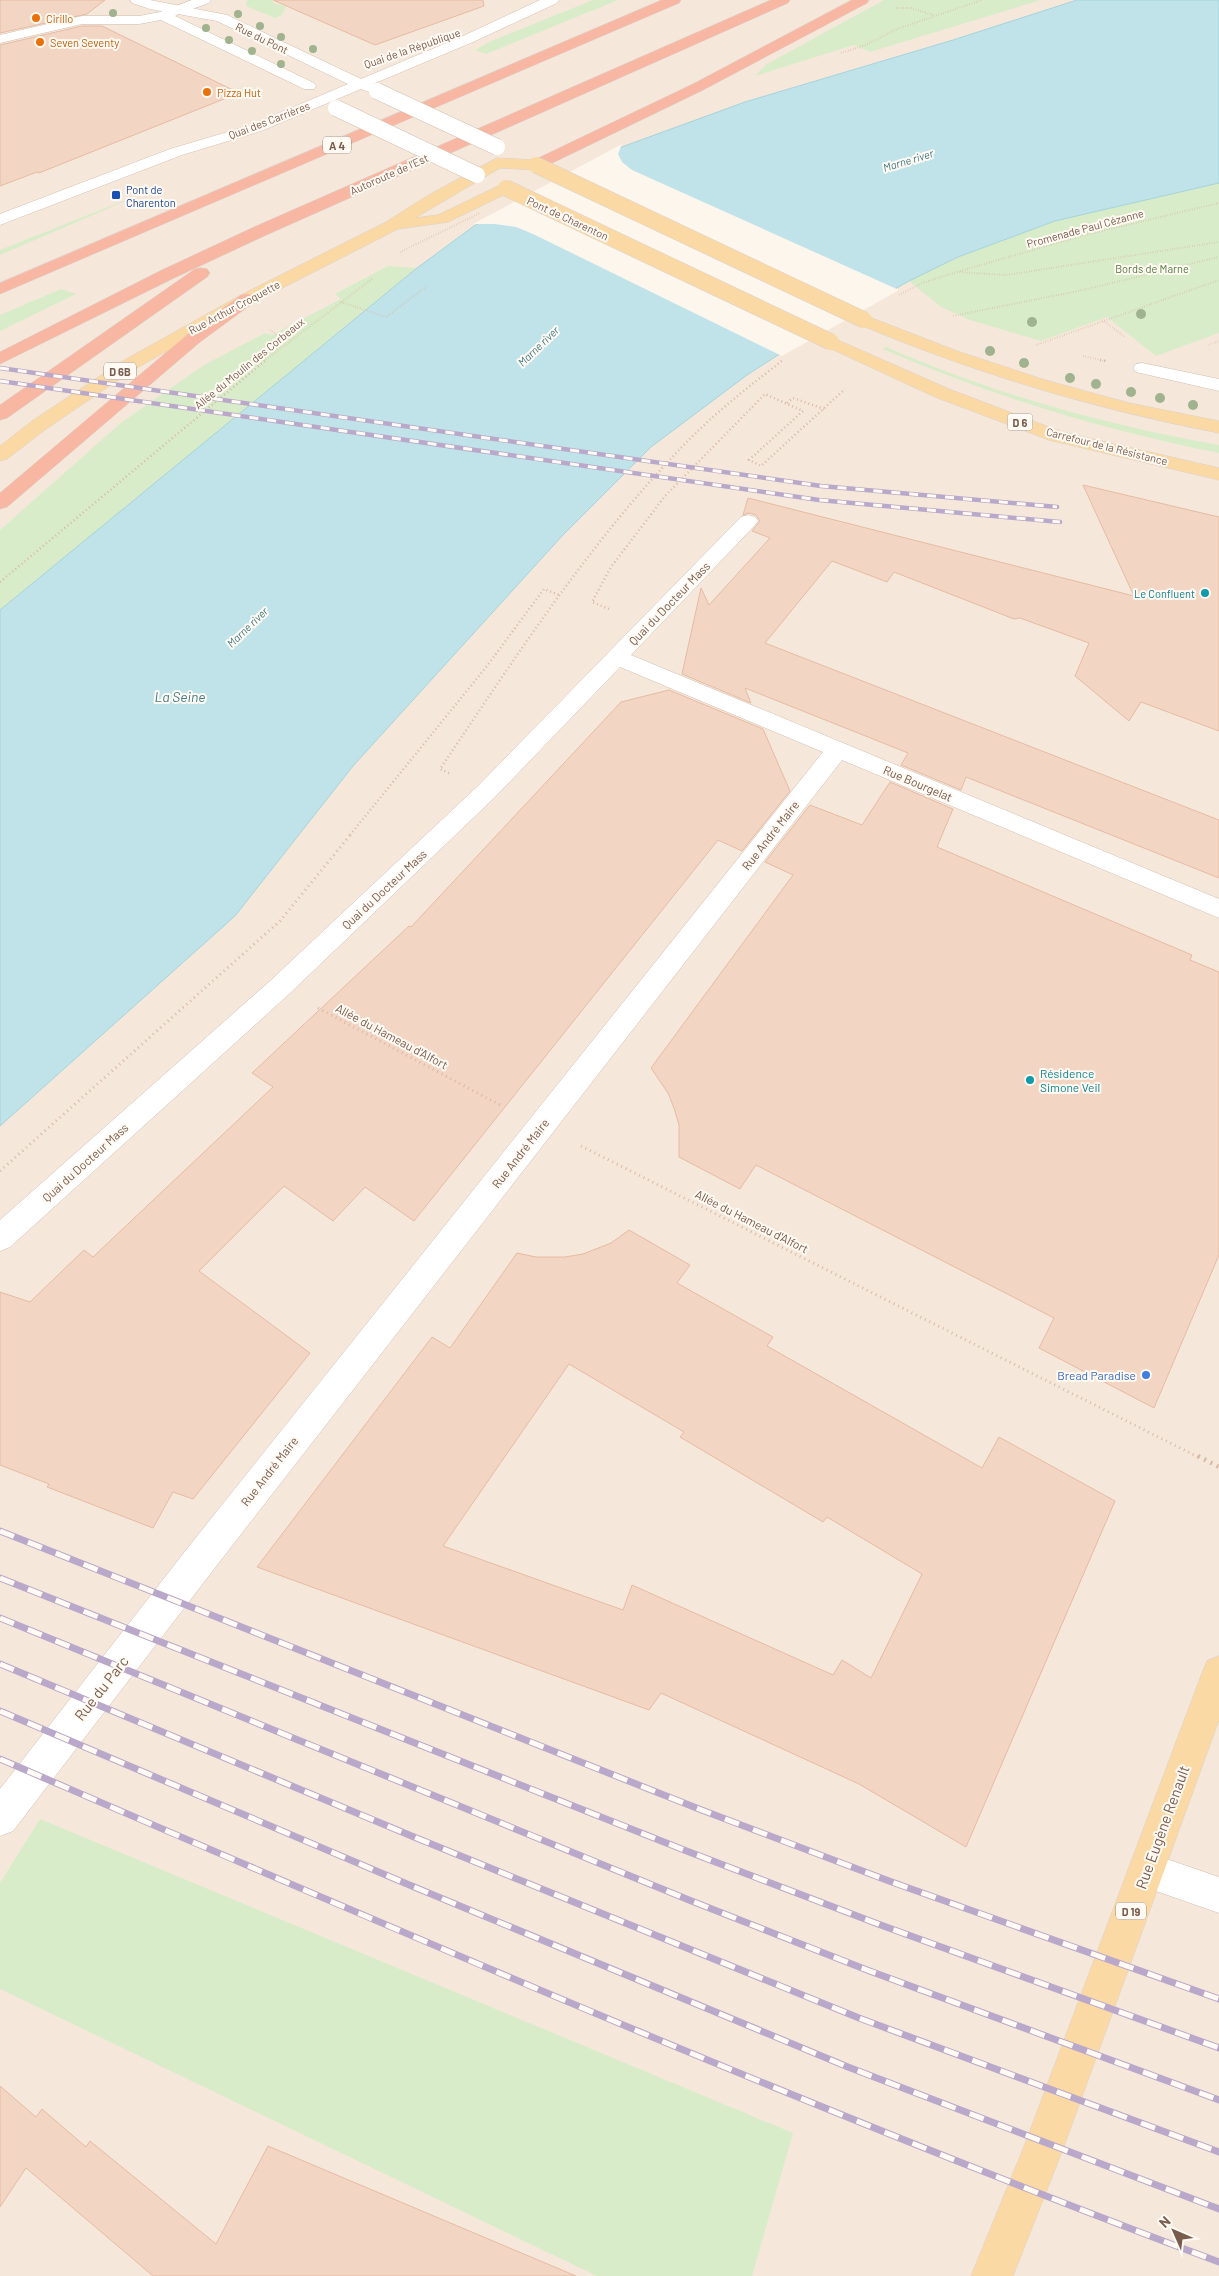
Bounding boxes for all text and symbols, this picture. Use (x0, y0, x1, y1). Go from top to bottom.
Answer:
marker: Cirillo (30, 12, 42, 24)
place label: Cirillo (46, 12, 73, 25)
street label: Rue du Pont (234, 20, 290, 56)
street label: Quai de la République (362, 25, 462, 71)
marker: Seven Seventy (34, 36, 46, 48)
place label: Seven Seventy (50, 36, 119, 49)
marker: Pizza Hut (201, 86, 213, 98)
place label: Pizza Hut (217, 86, 261, 99)
street label: Quai des Carrières (227, 99, 311, 141)
road number: A 4 (323, 136, 351, 154)
water label: Marne river (881, 146, 936, 174)
street label: Autoroute de l’Est (348, 151, 430, 197)
place label: Pont de Charenton (126, 183, 176, 209)
marker: Pont de Charenton (110, 189, 122, 201)
street label: Pont de Charenton (525, 193, 611, 243)
street label: Promenade Paul Cézanne (1025, 206, 1145, 250)
park label: Bords de Marne (1115, 262, 1189, 275)
street label: Rue Arthur Croquette (186, 277, 282, 337)
street label: Allée du Moulin des Corbeaux (192, 315, 306, 411)
water label: Marne river (515, 323, 562, 369)
road number: D 6B (104, 362, 136, 380)
road number: D 6 (1008, 414, 1032, 431)
street label: Carrefour de la Résistance (1045, 425, 1169, 467)
street label: Quai du Docteur Mass (626, 558, 713, 648)
place label: Le Confluent (1134, 587, 1195, 600)
marker: Le Confluent (1199, 587, 1211, 599)
water label: Marne river (224, 604, 271, 650)
water label: La Seine (155, 688, 205, 705)
street label: Rue Bourgelat (882, 762, 954, 804)
street label: Rue André Maire (739, 797, 801, 873)
street label: Quai du Docteur Mass (339, 846, 429, 932)
street label: Allée du Hameau d'Alfort (333, 1000, 451, 1072)
place label: Résidence Simone Veil (1040, 1066, 1100, 1094)
marker: Résidence Simone Veil (1024, 1074, 1036, 1086)
street label: Rue André Maire (489, 1115, 551, 1191)
street label: Quai du Docteur Mass (39, 1120, 131, 1204)
street label: Allée du Hameau d'Alfort (693, 1186, 811, 1256)
place label: Bread Paradise (1057, 1368, 1136, 1382)
marker: Bread Paradise (1140, 1369, 1152, 1381)
street label: Rue André Maire (238, 1433, 300, 1509)
street label: Rue du Parc (70, 1652, 132, 1724)
street label: Rue Eugène Renault (1131, 1763, 1193, 1891)
road number: D 19 (1116, 1902, 1146, 1920)
north arrow (1149, 2206, 1199, 2256)
text: N (1155, 2212, 1174, 2231)

